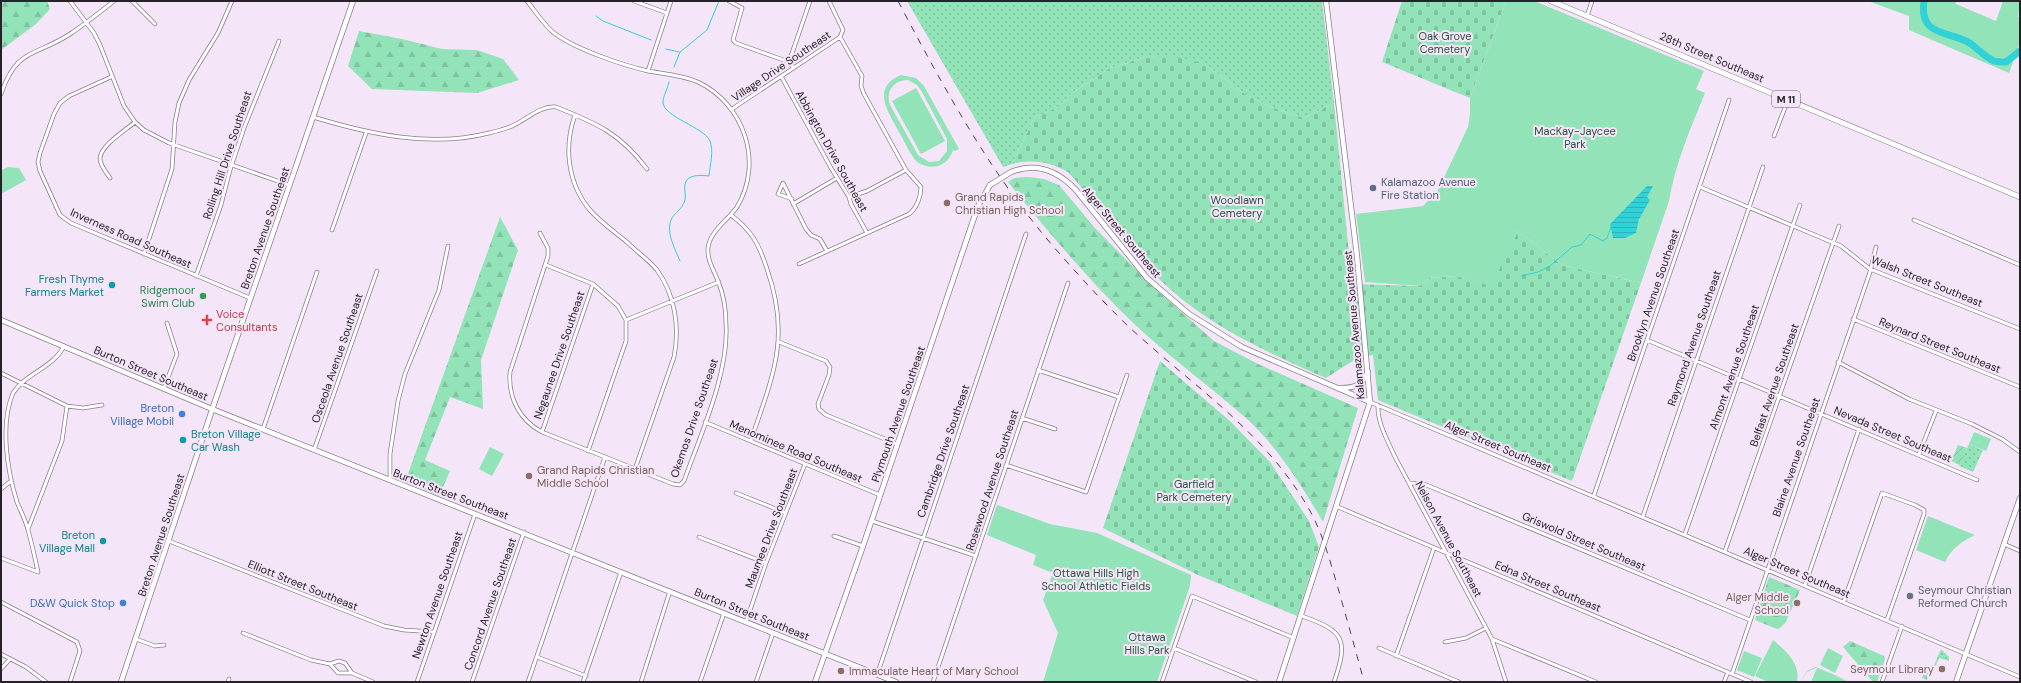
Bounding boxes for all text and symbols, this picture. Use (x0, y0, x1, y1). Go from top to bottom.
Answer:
street label: Village Drive Southeast (729, 28, 833, 104)
park label: Oak Grove Cemetery (1418, 29, 1472, 56)
street label: 28th Street Southeast (1658, 29, 1766, 85)
street label: Abbington Drive Southeast (793, 88, 871, 214)
street label: Rolling Hill Drive Southeast (200, 89, 254, 221)
road number: M 11 (1772, 91, 1800, 107)
park label: MacKay-Jaycee Park (1534, 124, 1616, 151)
street label: Breton Avenue Southeast (237, 165, 293, 291)
place label: Kalamazoo Avenue Fire Station (1381, 175, 1476, 202)
marker: Kalamazoo Avenue Fire Station (1368, 183, 1378, 193)
street label: Alger Street Southeast (1080, 184, 1164, 280)
place label: Grand Rapids Christian High School (955, 190, 1063, 217)
park label: Woodlawn Cemetery (1210, 193, 1264, 220)
marker: Grand Rapids Christian High School (942, 198, 952, 208)
street label: Inverness Road Southeast (68, 205, 194, 271)
street label: Brooklyn Avenue Southeast (1624, 227, 1682, 363)
street label: Kalamazoo Avenue Southeast (1341, 250, 1367, 400)
street label: Walsh Street Southeast (1869, 252, 1985, 310)
street label: Raymond Avenue Southeast (1664, 268, 1724, 408)
place label: Fresh Thyme Farmers Market (25, 272, 104, 299)
marker: Fresh Thyme Farmers Market (107, 280, 117, 290)
place label: Ridgemoor Swim Club (140, 283, 195, 310)
street label: Negaunee Drive Southeast (530, 289, 588, 421)
marker: Ridgemoor Swim Club (198, 291, 208, 301)
street label: Osceola Avenue Southeast (308, 291, 366, 425)
street label: Almont Avenue Southeast (1706, 303, 1762, 431)
place label: Voice Consultants (216, 307, 277, 334)
marker: Voice Consultants (201, 314, 213, 326)
street label: Reynard Street Southeast (1877, 314, 2003, 376)
street label: Belfast Avenue Southeast (1746, 322, 1802, 448)
street label: Burton Street Southeast (92, 343, 210, 403)
street label: Plymouth Avenue Southeast (868, 344, 928, 484)
street label: Okemos Drive Southeast (667, 356, 721, 480)
street label: Cambridge Drive Southeast (914, 383, 972, 519)
street label: Blaine Avenue Southeast (1769, 396, 1823, 518)
place label: Breton Village Mobil (110, 401, 174, 428)
street label: Nevada Street Southeast (1832, 403, 1954, 465)
street label: Rosewood Avenue Southeast (963, 408, 1021, 552)
marker: Breton Village Mobil (177, 409, 187, 419)
street label: Menominee Road Southeast (728, 417, 864, 485)
street label: Alger Street Southeast (1442, 417, 1554, 475)
place label: Breton Village Car Wash (191, 427, 261, 454)
marker: Breton Village Car Wash (178, 435, 188, 445)
place label: Grand Rapids Christian Middle School (537, 463, 654, 490)
street label: Burton Street Southeast (391, 465, 511, 523)
street label: Maumee Drive Southeast (742, 466, 800, 590)
marker: Grand Rapids Christian Middle School (524, 471, 534, 481)
street label: Breton Avenue Southeast (134, 472, 188, 598)
park label: Garfield Park Cemetery (1156, 477, 1232, 504)
street label: Nelson Avenue Southeast (1412, 479, 1486, 599)
street label: Griswold Street Southeast (1520, 509, 1648, 573)
place label: Breton Village Mall (39, 528, 95, 555)
street label: Newton Avenue Southeast (409, 529, 465, 661)
marker: Breton Village Mall (98, 536, 108, 546)
street label: Concord Avenue Southeast (461, 536, 519, 672)
street label: Alger Street Southeast (1741, 543, 1853, 601)
street label: Elliott Street Southeast (246, 557, 360, 613)
street label: Edna Street Southeast (1493, 557, 1603, 615)
park label: Ottawa Hills High School Athletic Fields (1041, 566, 1151, 593)
place label: Seymour Christian Reformed Church (1918, 583, 2012, 610)
street label: Burton Street Southeast (692, 585, 812, 643)
place label: Alger Middle School (1726, 590, 1789, 617)
marker: Seymour Christian Reformed Church (1905, 591, 1915, 601)
place label: D&W Quick Stop (30, 596, 115, 610)
marker: D&W Quick Stop (118, 598, 128, 608)
marker: Alger Middle School (1792, 598, 1802, 608)
park label: Ottawa Hills Park (1124, 630, 1170, 657)
place label: Seymour Library (1850, 662, 1934, 676)
place label: Immaculate Heart of Mary School (849, 664, 1018, 678)
marker: Seymour Library (1937, 664, 1947, 674)
marker: Immaculate Heart of Mary School (836, 666, 846, 676)

